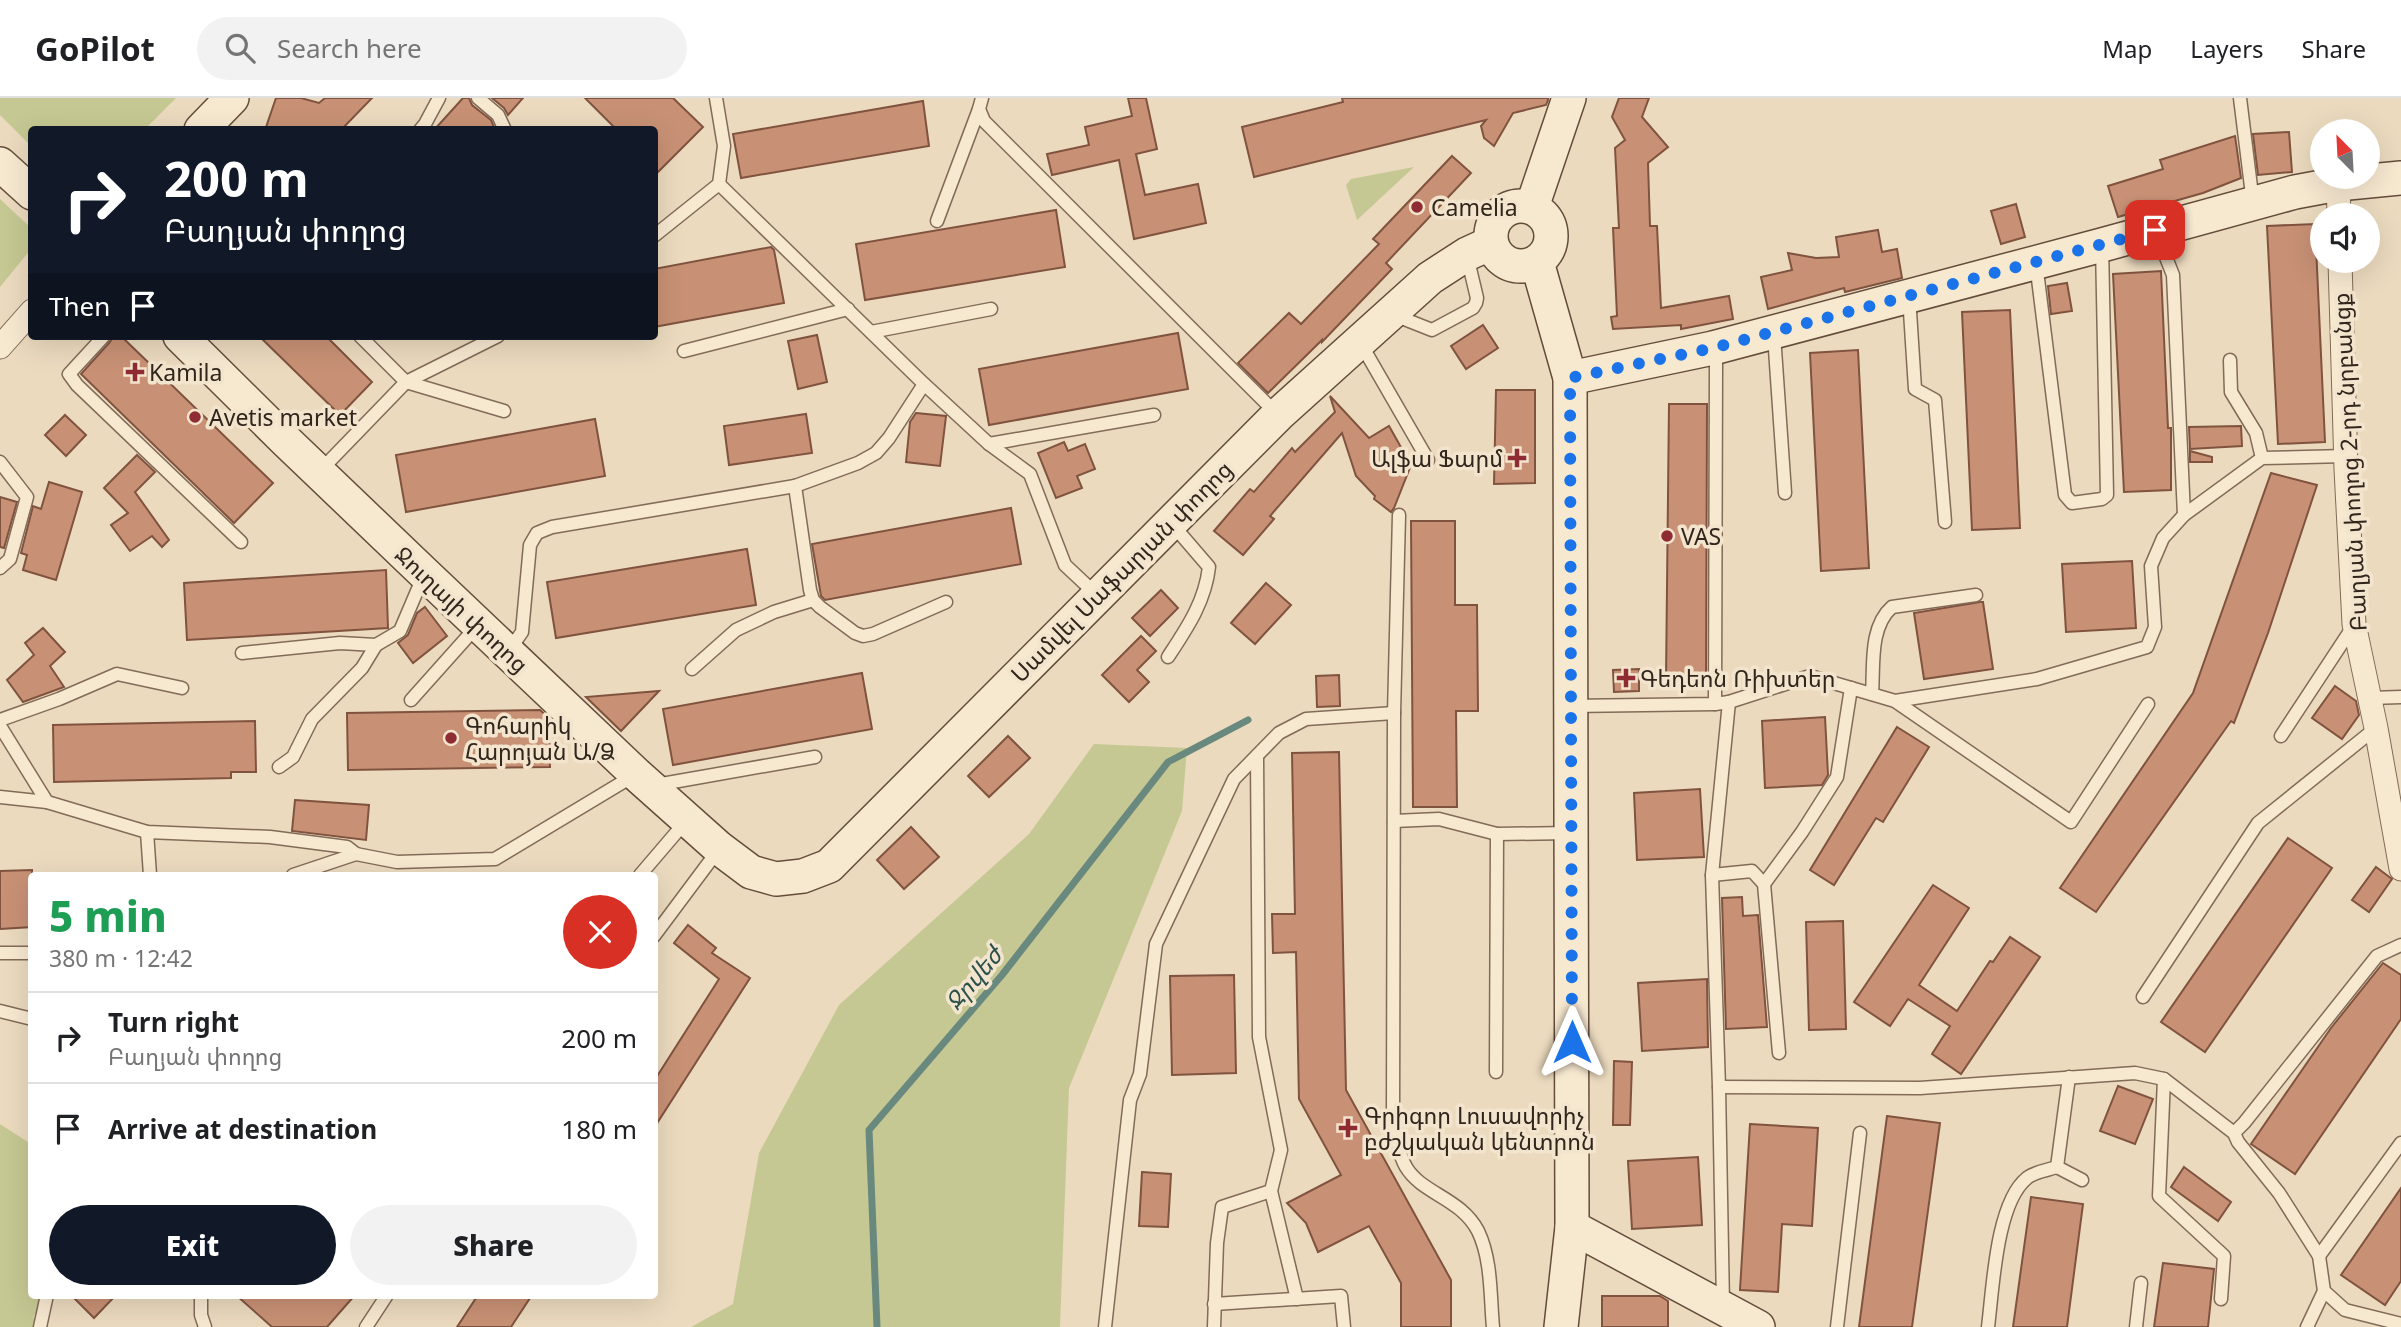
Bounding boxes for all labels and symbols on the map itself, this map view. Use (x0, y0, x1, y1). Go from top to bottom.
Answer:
north arrow (2310, 119, 2380, 189)
place label: Camelia (1431, 191, 1518, 223)
marker: Camelia (1409, 199, 1425, 215)
pin (2125, 200, 2185, 260)
street label: Բաղյան փողոց 2-րդ նրբանցք (2324, 292, 2374, 632)
place label: Kamila (149, 356, 222, 388)
marker: Kamila (127, 364, 143, 380)
place label: Avetis market (209, 401, 357, 433)
marker: Avetis market (187, 409, 203, 425)
place label: Ալֆա Ֆարմ (1371, 442, 1503, 474)
marker: Ալֆա Ֆարմ (1509, 450, 1525, 466)
street label: Սամվել Սաֆարյան փողոց (1003, 453, 1239, 689)
place label: VAS (1681, 520, 1721, 552)
marker: VAS (1659, 528, 1675, 544)
street label: Ջուղայի փողոց (388, 539, 536, 679)
place label: Գեդեոն Ռիխտեր (1640, 662, 1835, 694)
marker: Գեդեոն Ռիխտեր (1618, 670, 1634, 686)
place label: Գոհարիկ Հարոյան Ա/Ձ (465, 709, 615, 767)
marker: Գոհարիկ Հարոյան Ա/Ձ (443, 730, 459, 746)
water label: Ջրվեժ (937, 937, 1011, 1017)
position arrow (1535, 1005, 1609, 1079)
place label: Գրիգոր Լուսավորիչ բժշկական կենտրոն (1364, 1099, 1595, 1157)
marker: Գրիգոր Լուսավորիչ բժշկական կենտրոն (1338, 1118, 1358, 1138)

